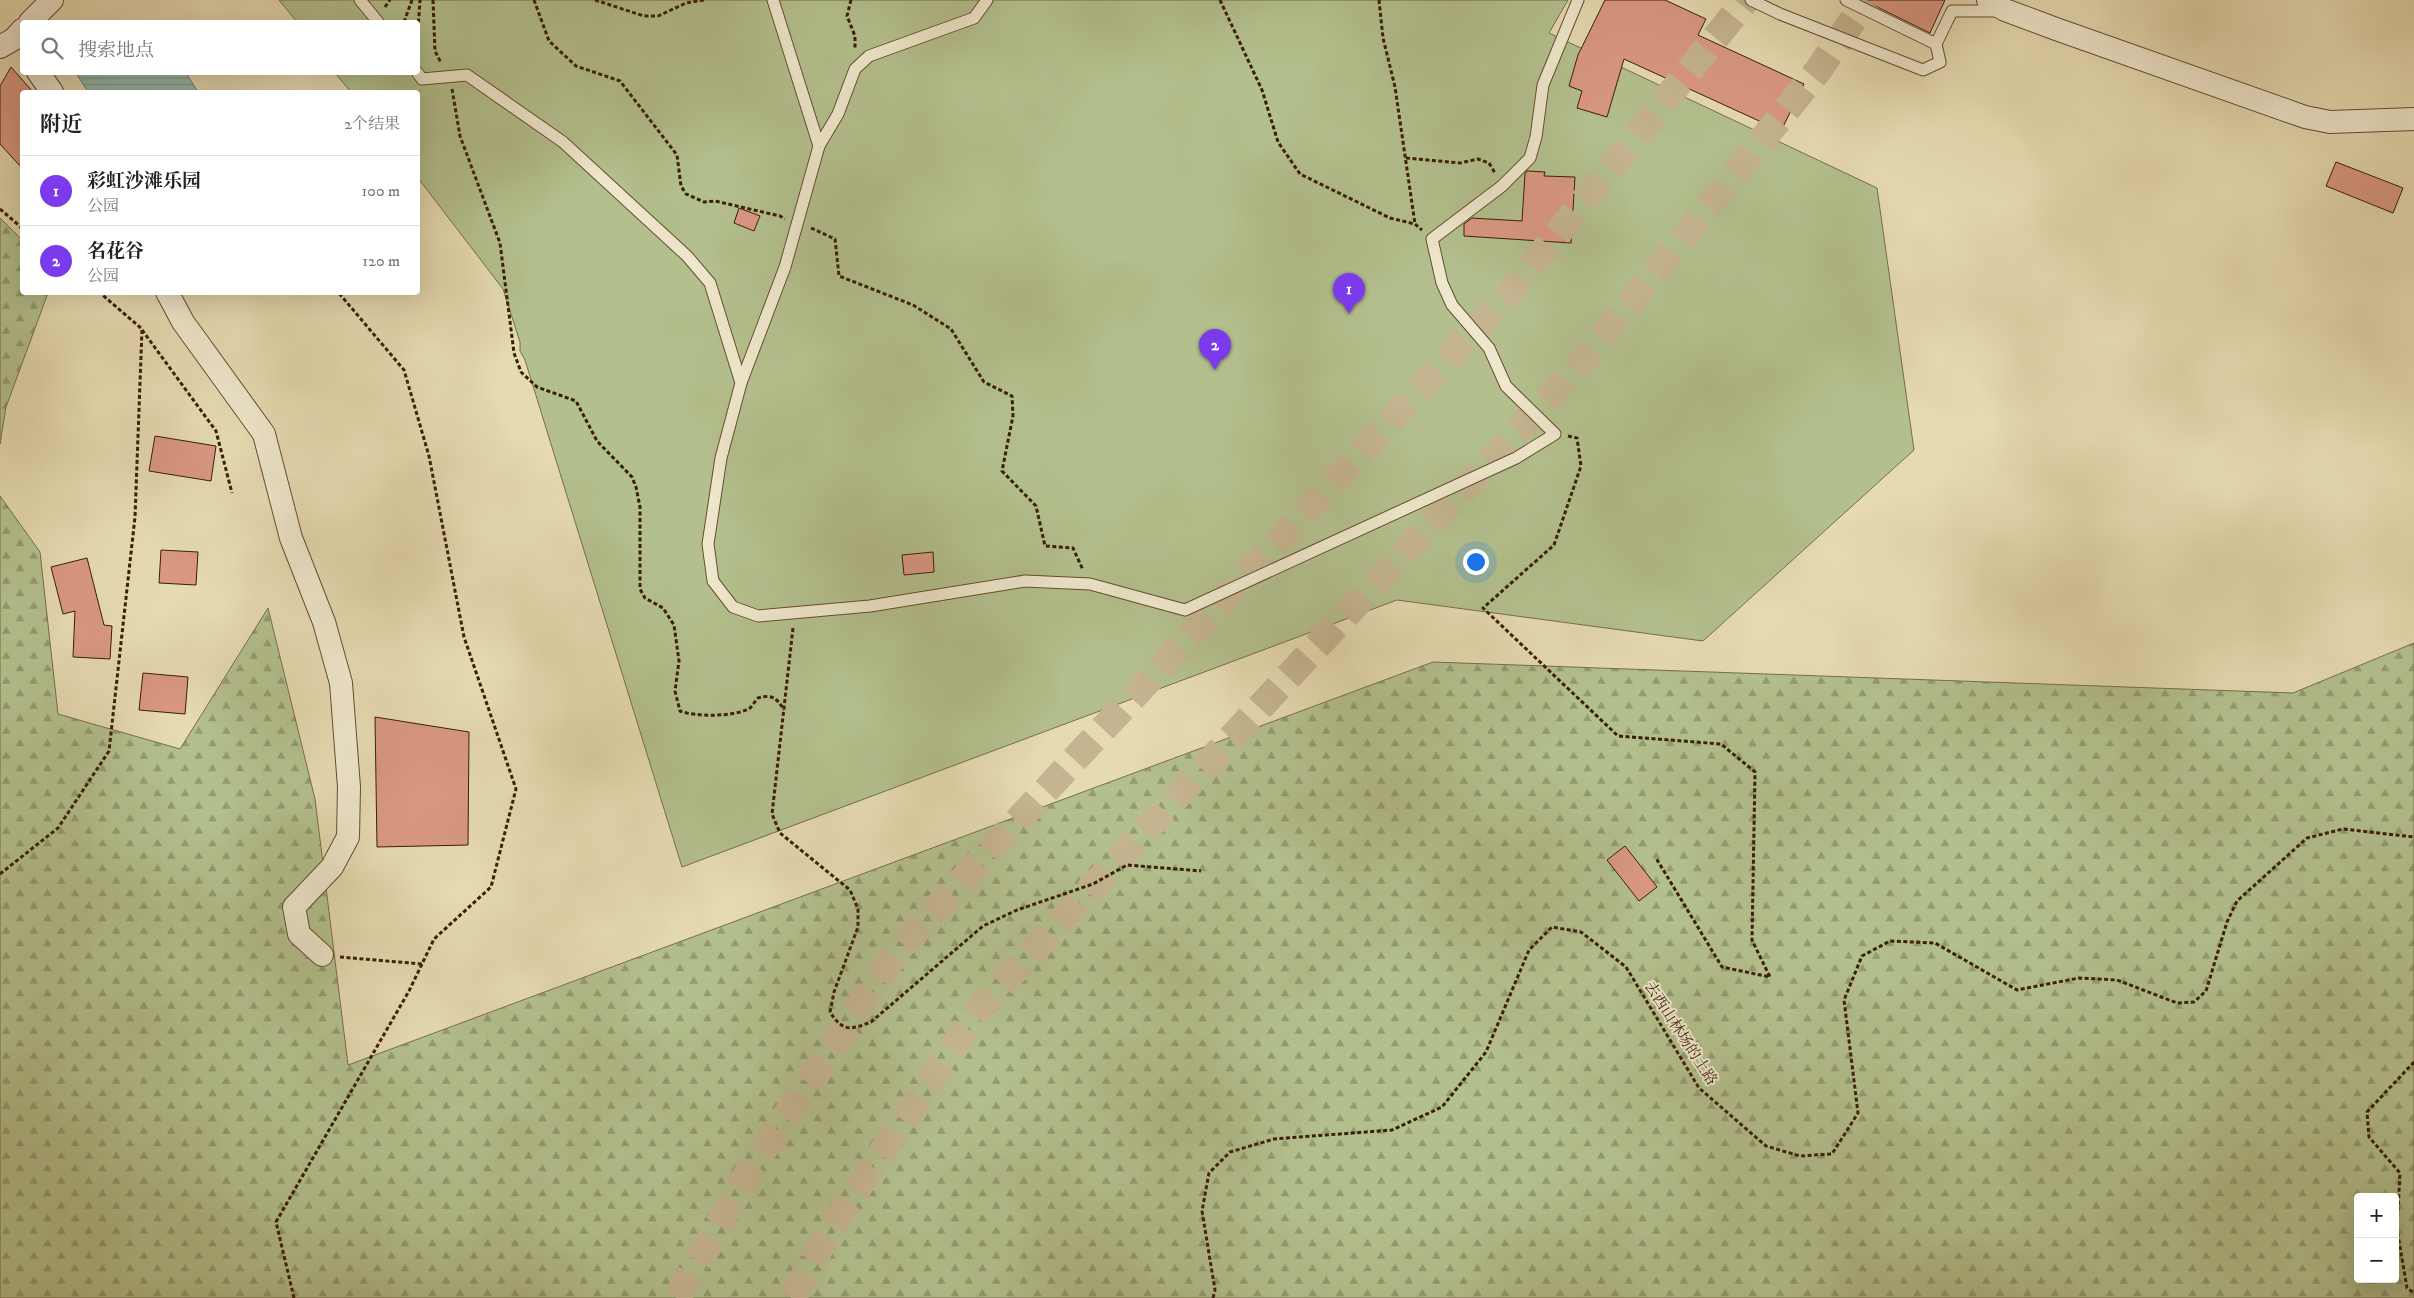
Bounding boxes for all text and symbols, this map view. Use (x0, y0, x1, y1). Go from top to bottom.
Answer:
search box (20, 20, 420, 75)
icon: search (38, 34, 66, 62)
text: 搜索地点 (78, 39, 154, 62)
text: 附近 (40, 112, 82, 138)
text: 2个结果 (344, 114, 400, 134)
text: 彩虹沙滩乐园 (87, 170, 201, 193)
text: 1 (53, 181, 59, 201)
text: 100 m (362, 181, 400, 201)
text: 公园 (87, 196, 119, 216)
text: 名花谷 (87, 240, 144, 263)
text: 2 (52, 251, 60, 271)
text: 120 m (362, 251, 400, 271)
text: 公园 (87, 266, 119, 286)
pin: 1 (1333, 273, 1365, 314)
pin: 2 (1199, 329, 1231, 370)
your location (1463, 549, 1489, 575)
street label: 去西山林场的土路 (1640, 978, 1721, 1089)
map controls (2354, 1193, 2399, 1283)
button: + (2354, 1193, 2399, 1238)
button: − (2354, 1238, 2399, 1283)

